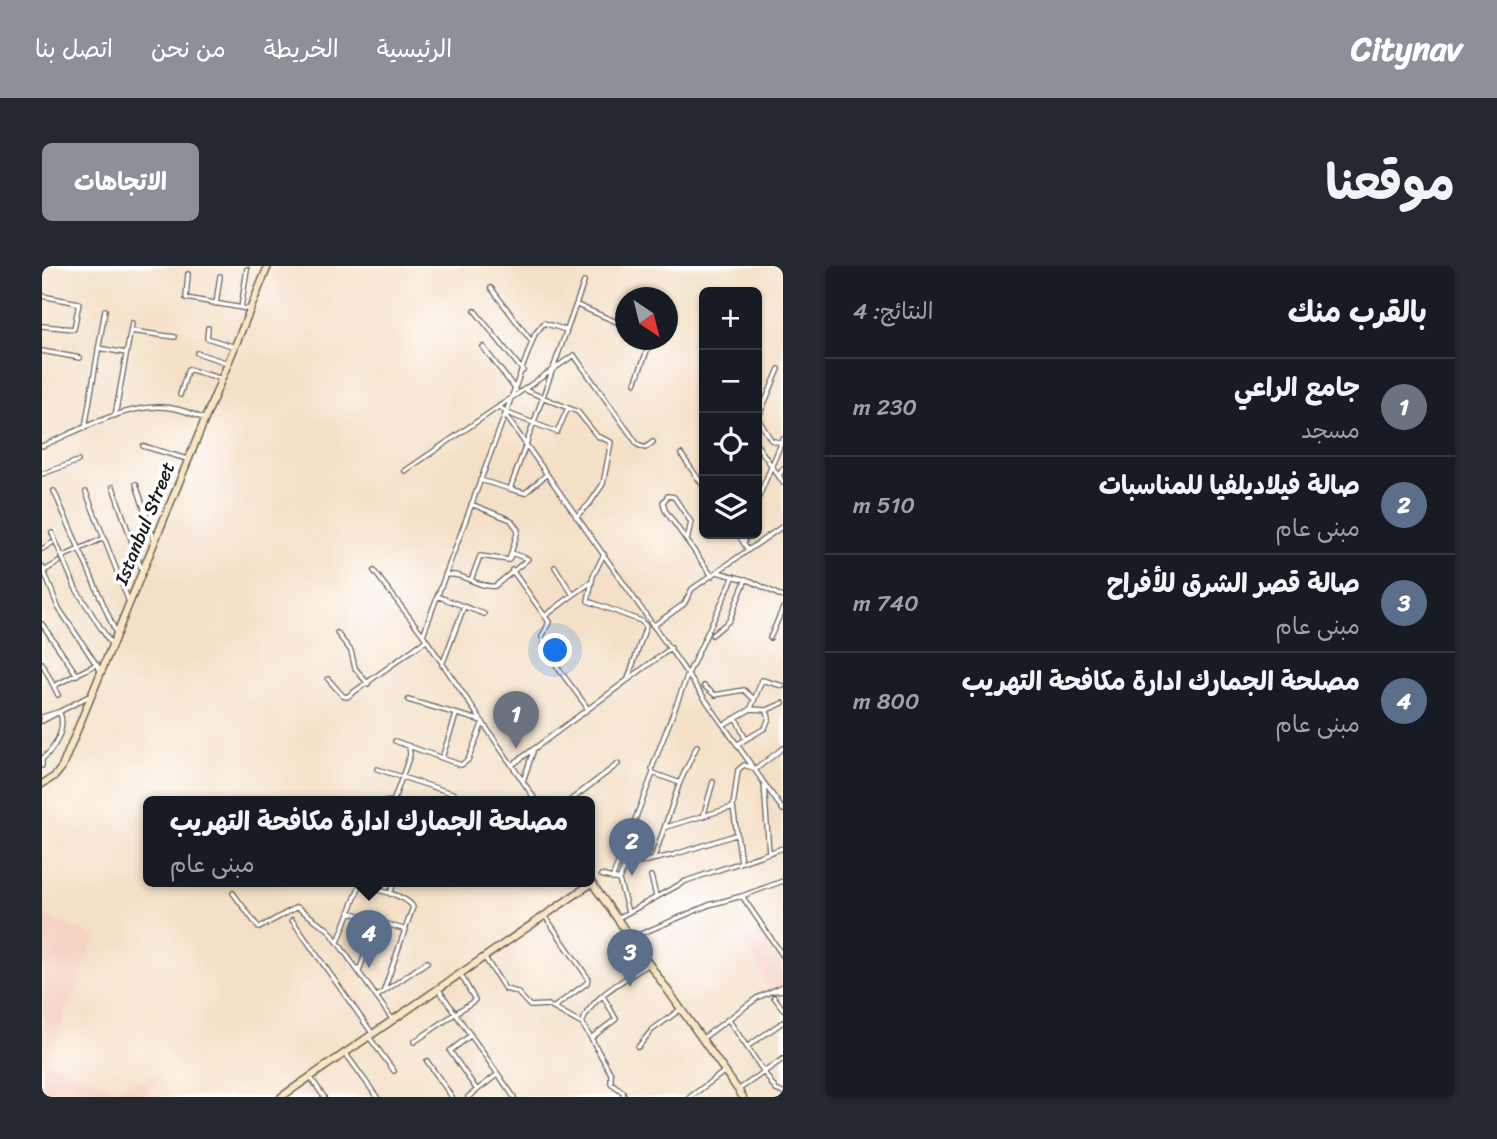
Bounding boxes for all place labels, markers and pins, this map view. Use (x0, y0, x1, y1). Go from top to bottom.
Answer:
pin: 1 (493, 691, 539, 749)
pin: 2 (609, 818, 655, 876)
pin: 4 (346, 910, 392, 968)
pin: 3 (607, 929, 653, 987)

